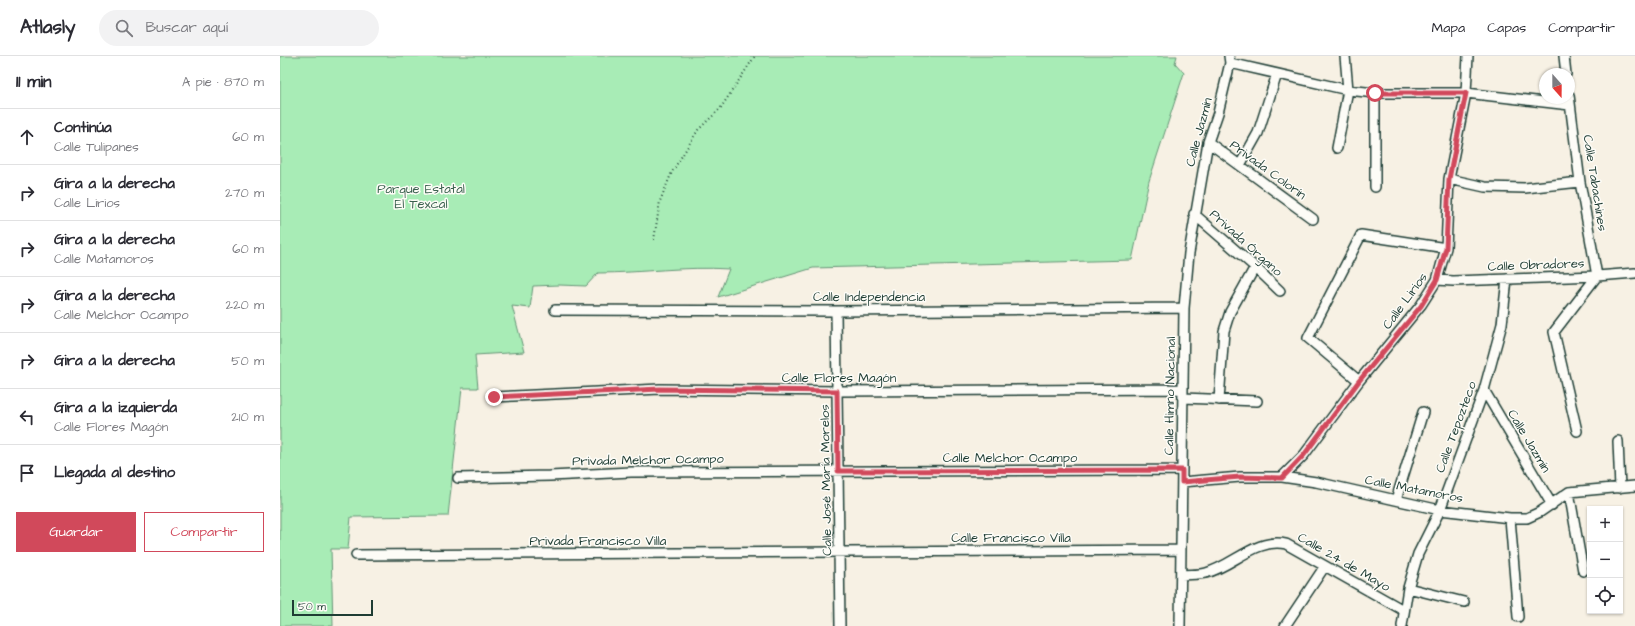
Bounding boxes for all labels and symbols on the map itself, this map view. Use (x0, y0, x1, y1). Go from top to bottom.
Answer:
north arrow (1539, 68, 1575, 104)
route start (1366, 84, 1384, 102)
street label: Calle Jazmín (1181, 95, 1217, 168)
street label: Calle Tabachines (1578, 133, 1612, 233)
street label: Privada Colorín (1226, 136, 1310, 204)
park label: Parque Estatal El Texcal (377, 180, 465, 213)
street label: Privada Órgano (1205, 205, 1287, 282)
street label: Calle Obradores (1487, 254, 1585, 276)
street label: Calle Lirios (1378, 269, 1432, 333)
street label: Calle Independencia (813, 288, 925, 306)
street label: Calle Himno Nacional (1160, 337, 1180, 455)
street label: Calle Flores Magón (782, 369, 897, 388)
street label: Calle Tepozteco (1431, 378, 1481, 475)
route end (485, 388, 503, 406)
street label: Calle José María Morelos (816, 404, 836, 556)
street label: Calle Jazmín (1503, 406, 1555, 476)
street label: Calle Melchor Ocampo (943, 449, 1078, 467)
street label: Privada Melchor Ocampo (572, 450, 725, 470)
street label: Calle Matamoros (1363, 471, 1465, 507)
street label: Calle 24 de Mayo (1294, 528, 1394, 597)
street label: Calle Francisco Villa (951, 529, 1071, 547)
street label: Privada Francisco Villa (530, 532, 667, 550)
scale bar (292, 598, 373, 617)

